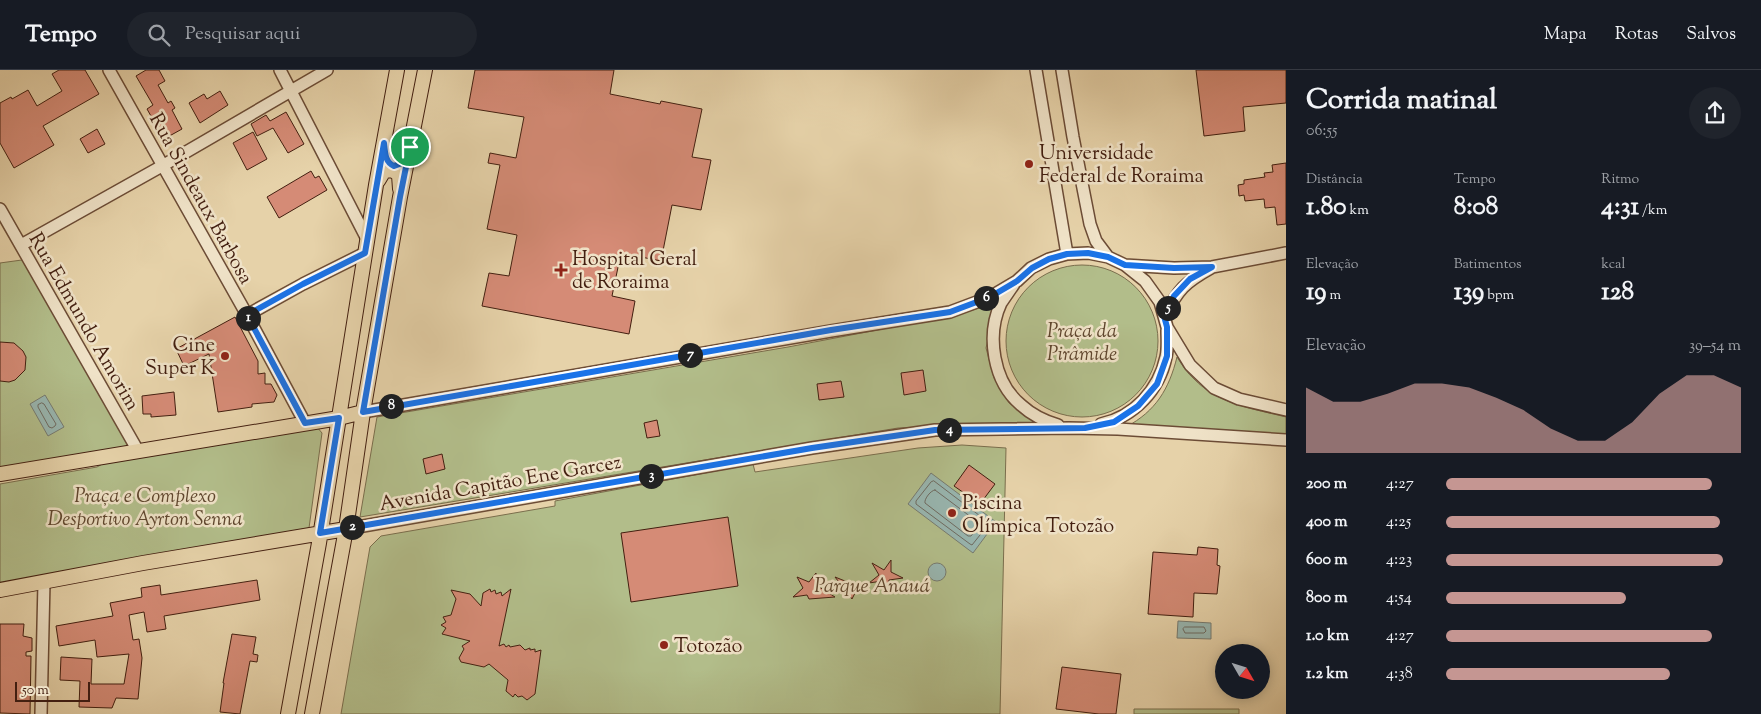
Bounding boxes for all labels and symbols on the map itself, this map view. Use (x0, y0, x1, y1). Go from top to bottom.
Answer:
street label: Rua Sindeaux Barbosa (141, 108, 259, 290)
pin (389, 126, 431, 168)
place label: Universidade Federal de Roraima (1039, 140, 1204, 192)
marker: Universidade Federal de Roraima (1023, 158, 1035, 170)
street label: Rua Edmundo Amorim (20, 228, 146, 417)
place label: Hospital Geral de Roraima (572, 246, 698, 298)
marker: Hospital Geral de Roraima (554, 263, 568, 277)
pin: 6 (974, 286, 998, 310)
pin: 5 (1156, 296, 1180, 320)
pin: 1 (236, 306, 260, 330)
park label: Praça da Pirâmide (1047, 318, 1117, 370)
place label: Cine Super K (145, 332, 216, 384)
pin: 7 (678, 342, 702, 368)
marker: Cine Super K (219, 350, 231, 362)
pin: 8 (378, 394, 404, 418)
pin: 4 (936, 418, 962, 442)
street label: Avenida Capitão Ene Garcez (377, 449, 624, 520)
pin: 3 (638, 464, 664, 488)
park label: Praça e Complexo Desportivo Ayrton Senna (47, 483, 243, 535)
place label: Piscina Olímpica Totozão (962, 490, 1114, 542)
marker: Piscina Olímpica Totozão (946, 507, 958, 519)
pin: 2 (340, 514, 364, 540)
park label: Parque Anauá (814, 573, 930, 602)
place label: Totozão (674, 633, 742, 662)
marker: Totozão (658, 639, 670, 651)
north arrow (1215, 644, 1270, 699)
scale bar (15, 679, 90, 702)

